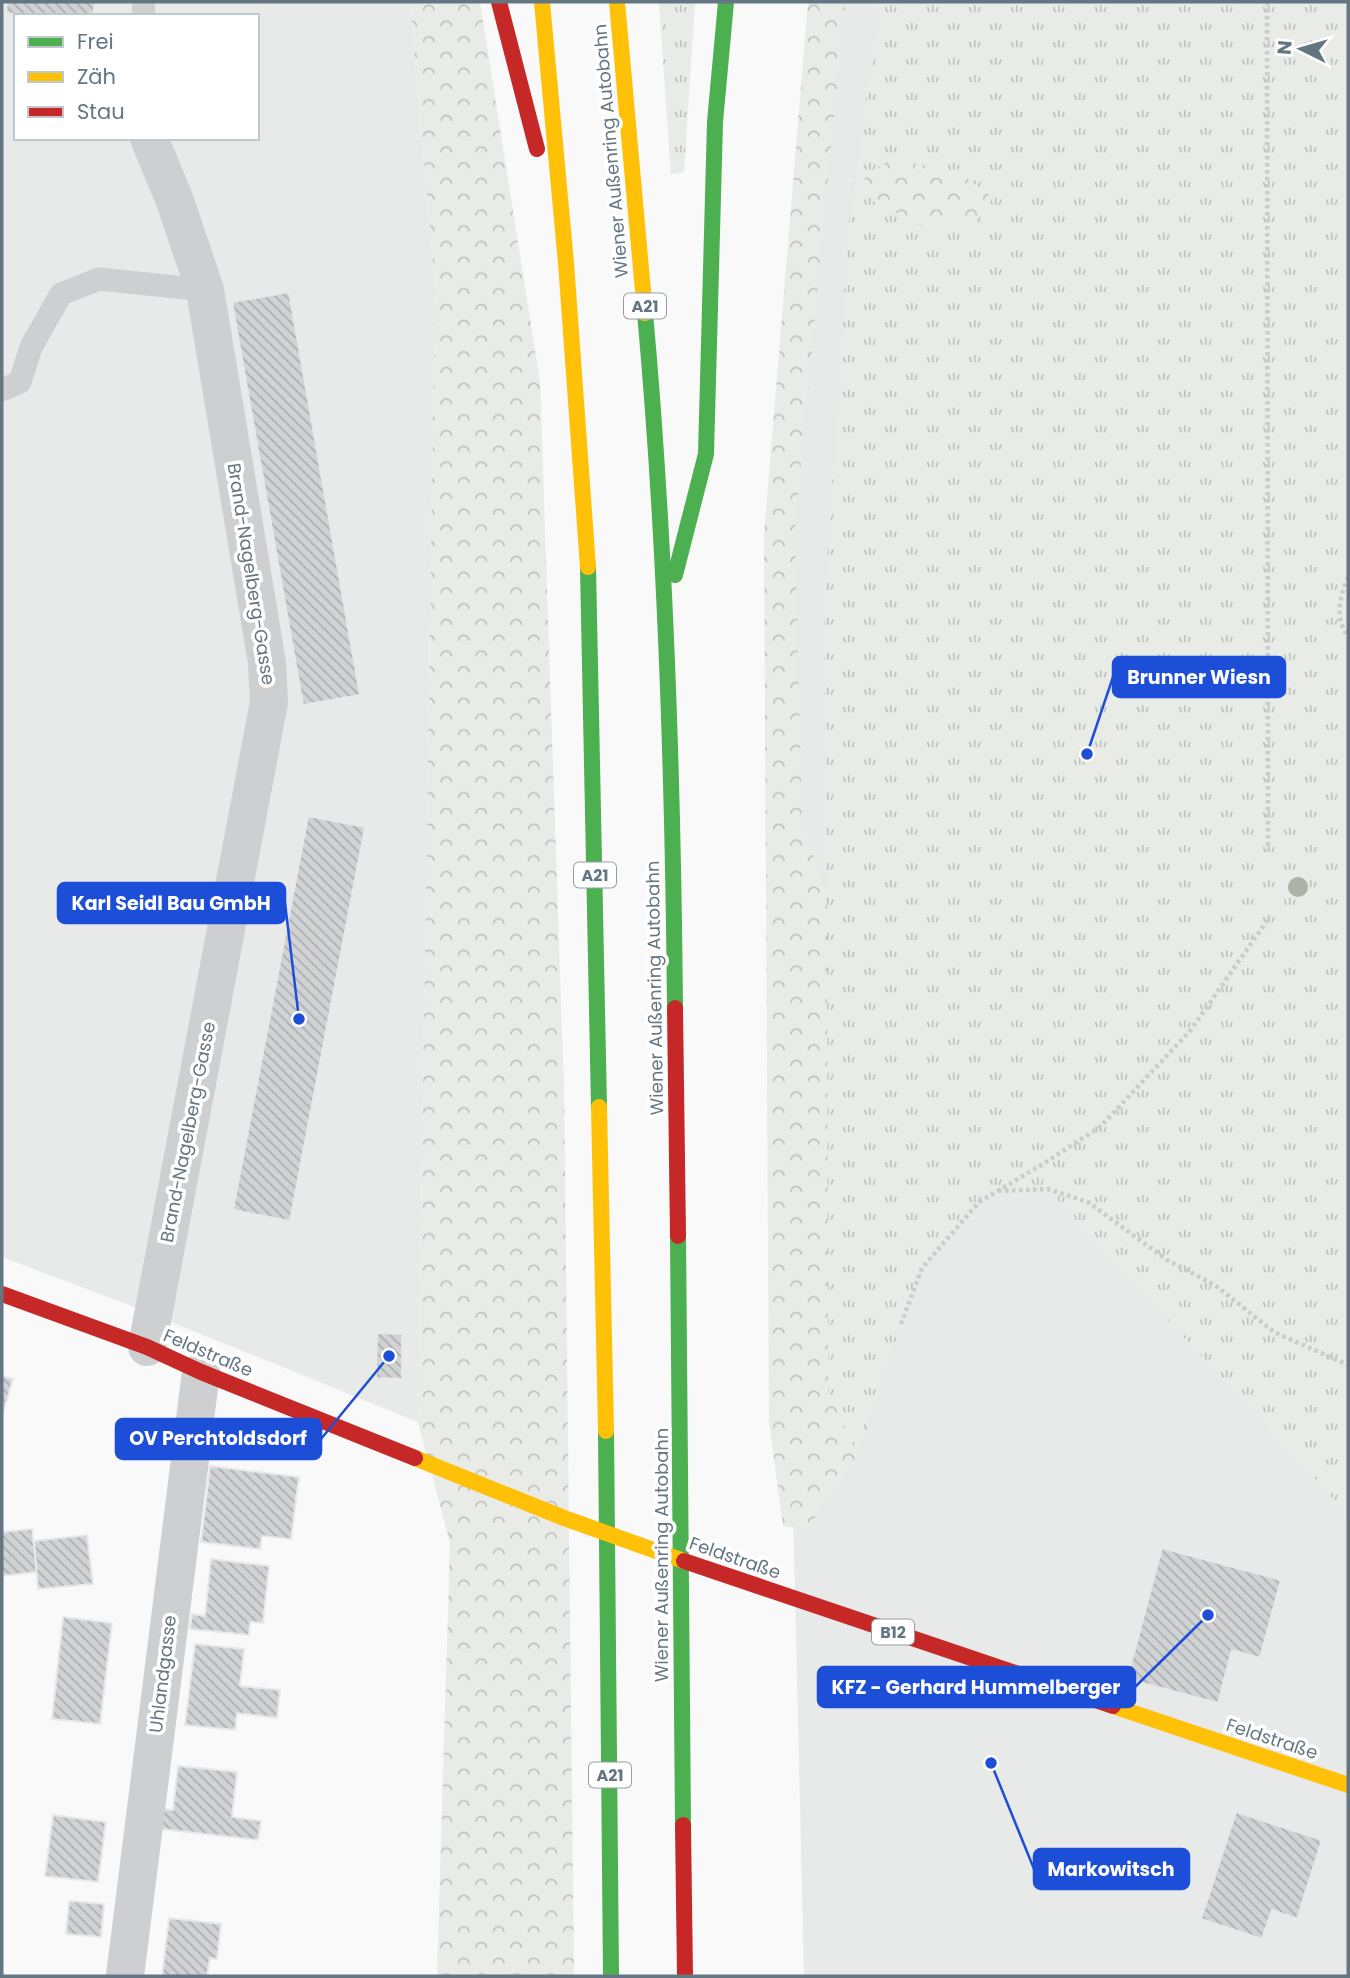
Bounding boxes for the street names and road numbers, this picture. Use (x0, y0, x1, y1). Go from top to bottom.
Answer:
street label: Wiener Außenring Autobahn (587, 23, 634, 279)
road number: A21 (624, 294, 666, 318)
street label: Brand-Nagelberg-Gasse (222, 461, 281, 687)
street label: Wiener Außenring Autobahn (640, 860, 669, 1116)
road number: A21 (574, 862, 616, 888)
street label: Brand-Nagelberg-Gasse (154, 1019, 221, 1244)
street label: Feldstraße (160, 1322, 257, 1383)
street label: Wiener Außenring Autobahn (649, 1428, 674, 1682)
street label: Feldstraße (686, 1530, 784, 1585)
street label: Uhlandgasse (143, 1614, 182, 1734)
road number: B12 (872, 1620, 914, 1644)
street label: Feldstraße (1223, 1712, 1321, 1765)
road number: A21 (589, 1763, 631, 1788)

